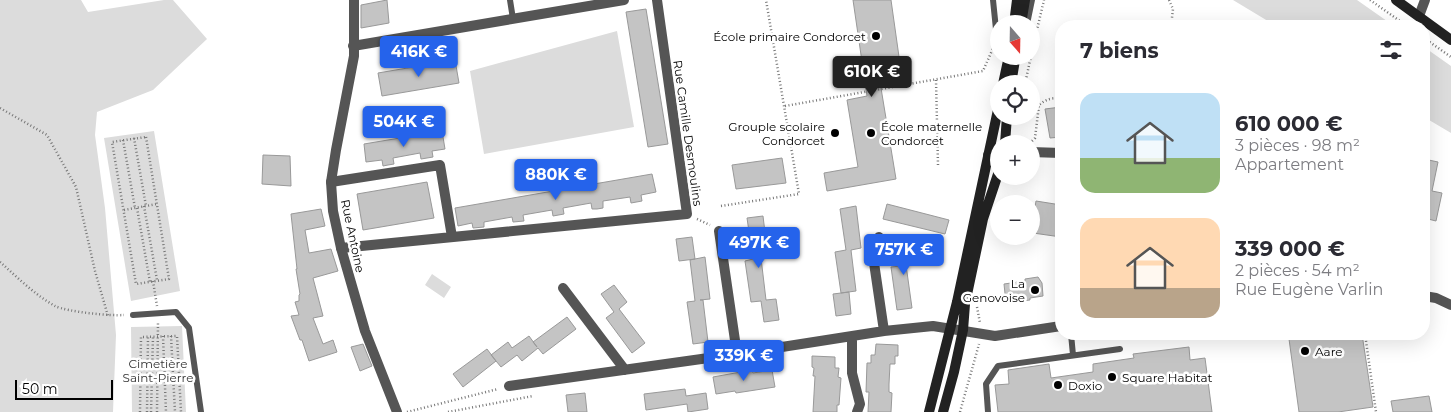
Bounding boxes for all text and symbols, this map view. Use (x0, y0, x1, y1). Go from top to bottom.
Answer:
north arrow (990, 15, 1040, 65)
map controls (990, 15, 1040, 245)
place label: École primaire Condorcet (713, 29, 866, 44)
marker: École primaire Condorcet (870, 30, 882, 42)
pin: 416K € (378, 36, 460, 78)
icon: filters (1377, 36, 1405, 64)
text: 7 biens (1080, 38, 1159, 63)
text: 416K € (391, 42, 447, 61)
pin: 610K € (831, 56, 913, 98)
street label: Rue Camille Desmoulins (670, 59, 706, 207)
text: 610K € (844, 62, 900, 81)
button: locate (990, 75, 1040, 125)
pin: 504K € (363, 106, 445, 148)
text: 610 000 € (1235, 111, 1343, 136)
text: 504K € (374, 112, 434, 131)
icon: home (1120, 113, 1180, 173)
place label: Grouple scolaire Condorcet (728, 119, 825, 148)
place label: École maternelle Condorcet (881, 119, 982, 148)
marker: Grouple scolaire Condorcet (829, 127, 841, 139)
marker: École maternelle Condorcet (865, 127, 877, 139)
button: + (990, 135, 1040, 185)
text: 3 pièces · 98 m² (1235, 136, 1360, 155)
text: Appartement (1235, 155, 1344, 174)
pin: 880K € (515, 158, 597, 201)
text: 880K € (525, 165, 587, 184)
button: − (990, 195, 1040, 245)
street label: Rue Antoine (338, 198, 368, 274)
pin: 497K € (718, 226, 800, 269)
text: 497K € (729, 233, 789, 252)
pin: 757K € (863, 234, 945, 276)
text: 339 000 € (1235, 236, 1345, 261)
icon: home (1120, 238, 1180, 298)
text: 757K € (875, 240, 933, 259)
text: 2 pièces · 54 m² (1235, 261, 1360, 280)
place label: La Genovoise (963, 276, 1025, 305)
text: Rue Eugène Varlin (1235, 280, 1383, 299)
marker: La Genovoise (1029, 284, 1041, 296)
pin: 339K € (703, 340, 785, 382)
place label: Aare (1315, 344, 1343, 359)
marker: Aare (1299, 345, 1311, 357)
text: 339K € (715, 346, 773, 365)
park label: Cimetière Saint-Pierre (123, 356, 193, 385)
place label: Square Habitat (1122, 370, 1213, 385)
marker: Square Habitat (1106, 371, 1118, 383)
scale bar (15, 377, 112, 400)
place label: Doxio (1068, 378, 1102, 393)
marker: Doxio (1052, 379, 1064, 391)
text: 50 m (22, 380, 58, 398)

